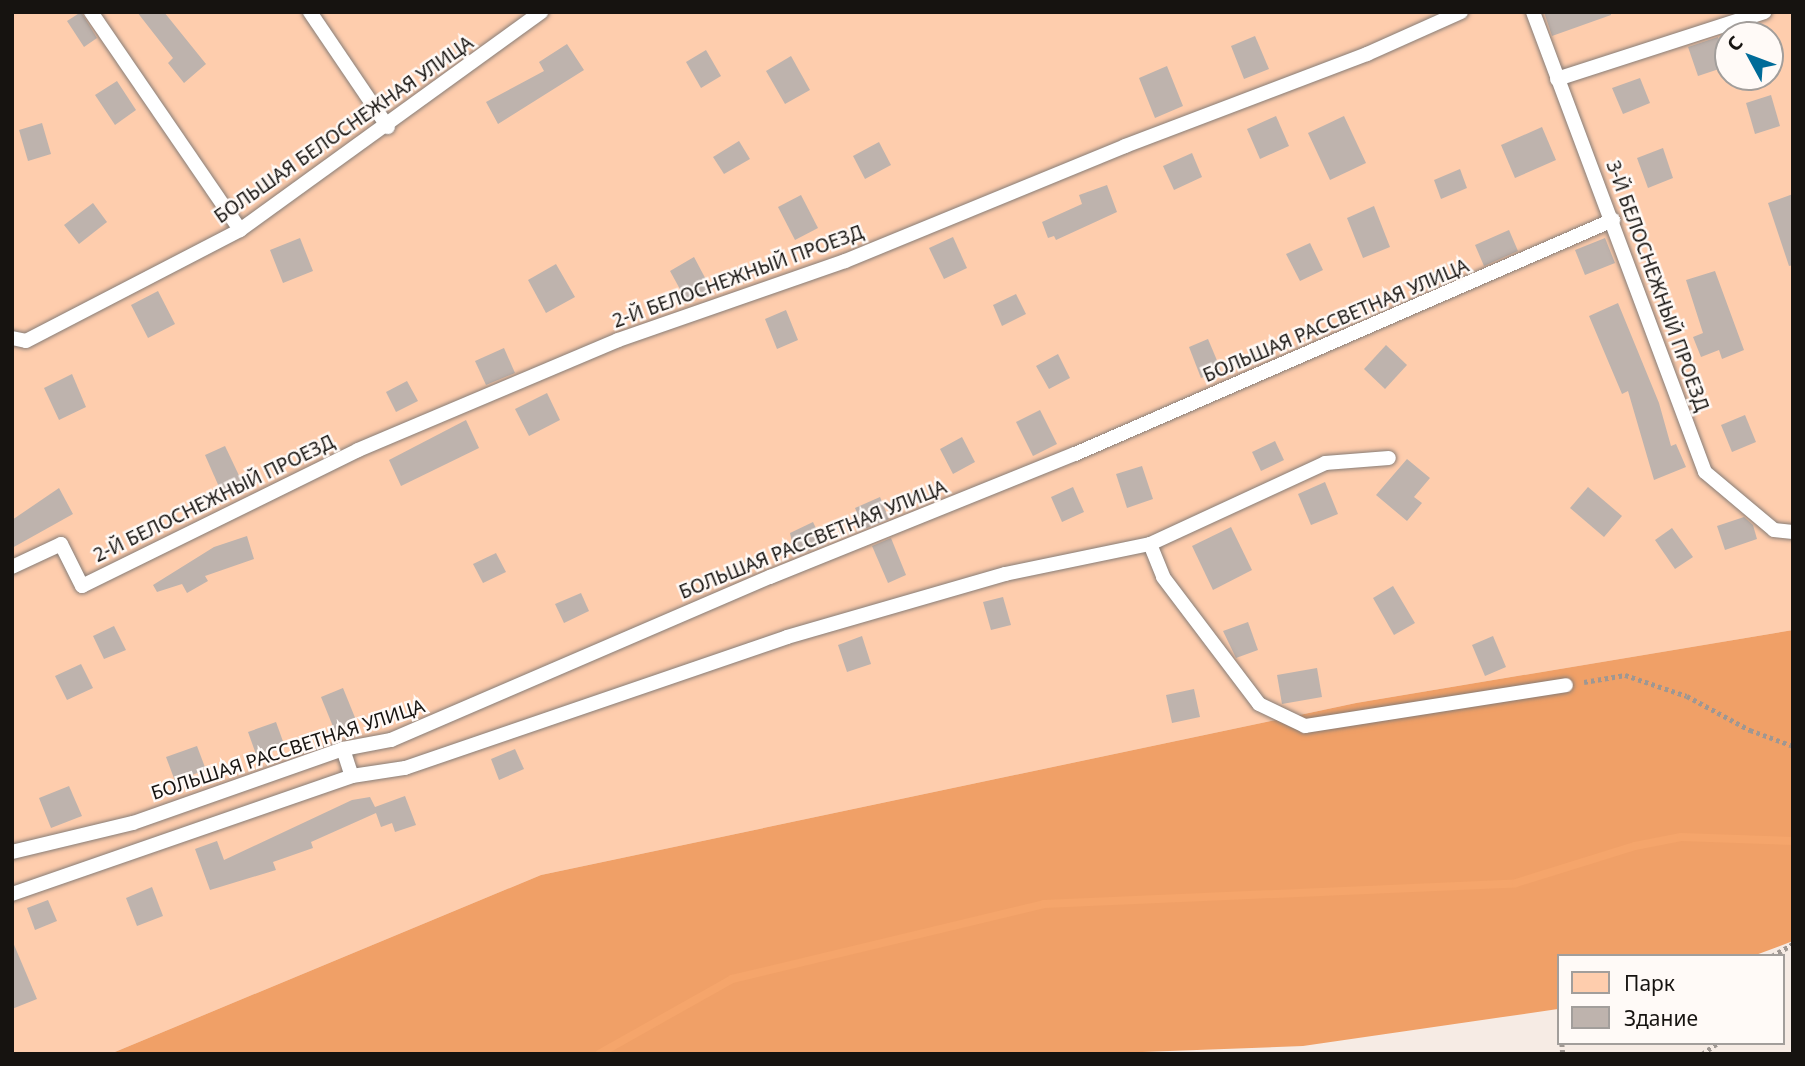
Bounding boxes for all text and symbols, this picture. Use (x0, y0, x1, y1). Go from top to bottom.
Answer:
north arrow (1714, 21, 1784, 91)
text: С (1721, 30, 1748, 57)
street label: БОЛЬШАЯ БЕЛОСНЕЖНАЯ УЛИЦА (210, 32, 478, 228)
street label: 3-Й БЕЛОСНЕЖНЫЙ ПРОЕЗД (1601, 158, 1713, 414)
street label: 2-Й БЕЛОСНЕЖНЫЙ ПРОЕЗД (610, 221, 866, 333)
street label: БОЛЬШАЯ РАССВЕТНАЯ УЛИЦА (1200, 255, 1472, 387)
street label: 2-Й БЕЛОСНЕЖНЫЙ ПРОЕЗД (90, 431, 338, 567)
street label: БОЛЬШАЯ РАССВЕТНАЯ УЛИЦА (676, 476, 950, 604)
street label: БОЛЬШАЯ РАССВЕТНАЯ УЛИЦА (148, 695, 428, 805)
legend (1556, 954, 1784, 1045)
text: Парк (1624, 969, 1675, 997)
text: Здание (1624, 1004, 1698, 1032)

